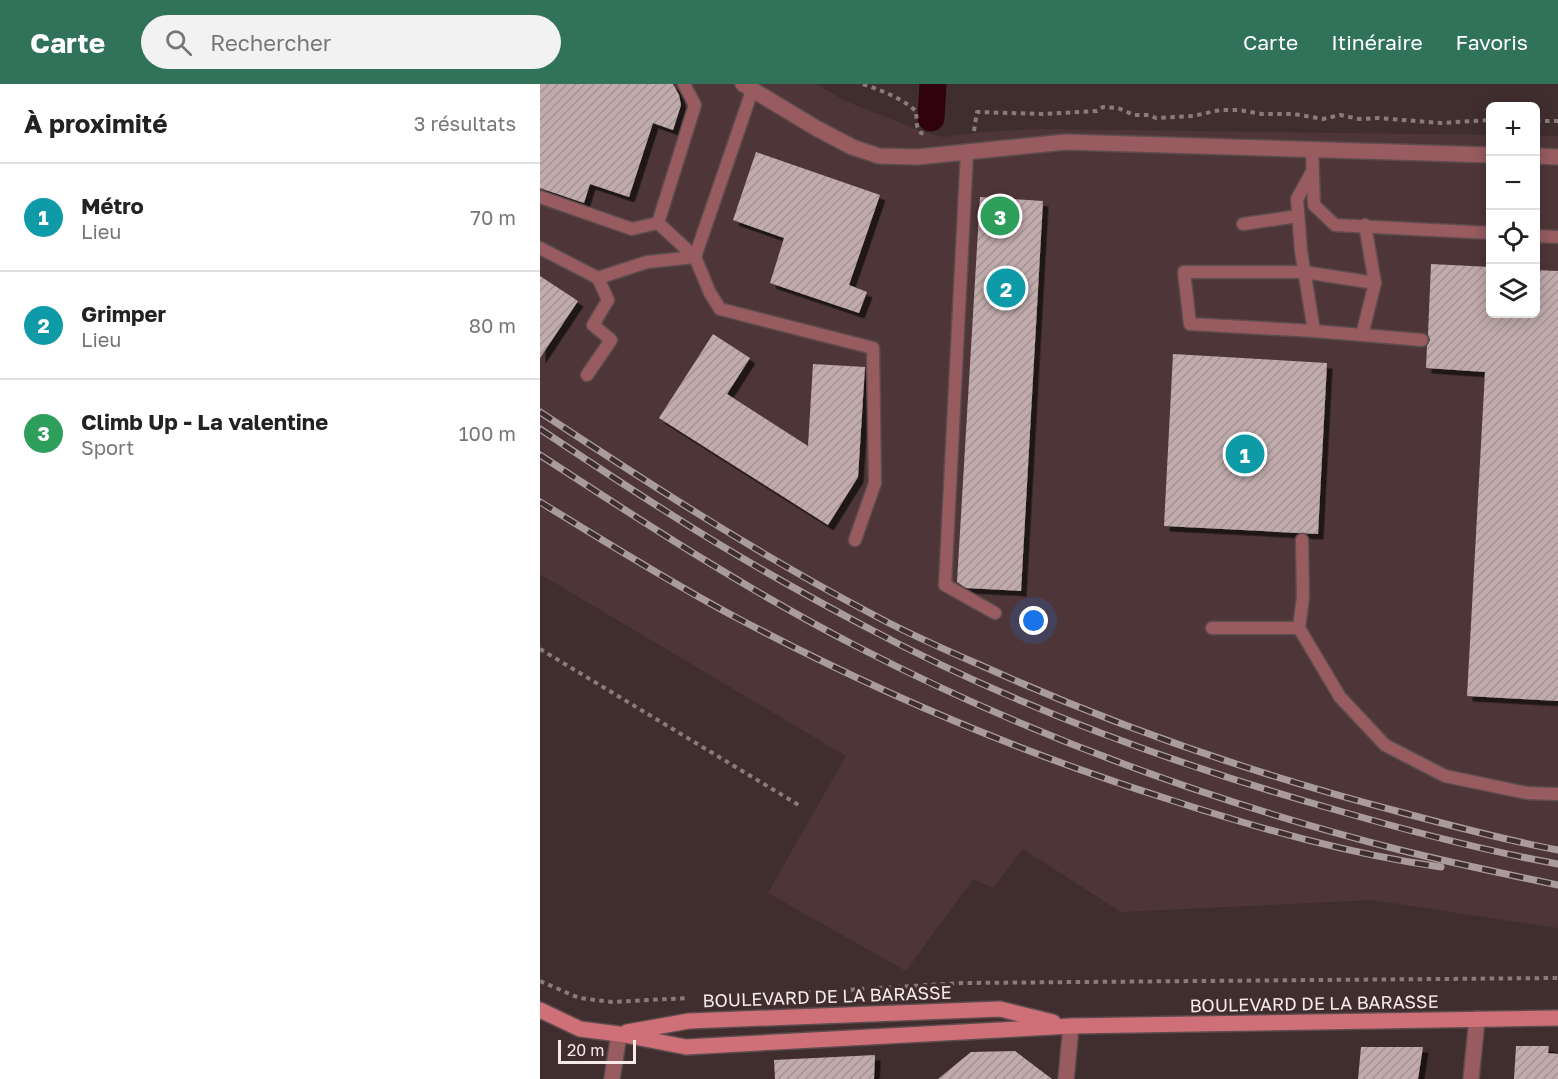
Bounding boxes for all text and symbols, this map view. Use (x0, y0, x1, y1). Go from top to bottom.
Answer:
search box (141, 15, 561, 69)
text: Carte (30, 26, 105, 59)
icon: search (162, 26, 195, 59)
text: Rechercher (210, 29, 331, 56)
text: Carte (1243, 29, 1298, 55)
text: Itinéraire (1331, 29, 1423, 55)
text: Favoris (1456, 29, 1528, 55)
map controls (1486, 102, 1540, 318)
button: + (1486, 102, 1540, 156)
text: À proximité (24, 108, 168, 139)
text: 3 résultats (414, 111, 516, 135)
button: − (1486, 156, 1540, 210)
text: Métro (81, 192, 144, 219)
pin: 3 (980, 194, 1020, 238)
text: 1 (38, 205, 49, 229)
text: 70 m (470, 205, 516, 229)
button: locate (1486, 210, 1540, 264)
text: Lieu (81, 219, 121, 243)
button: layers (1486, 264, 1540, 318)
pin: 2 (986, 266, 1026, 310)
text: Grimper (81, 300, 166, 327)
text: 2 (37, 313, 50, 337)
text: 80 m (469, 313, 516, 337)
text: Lieu (81, 327, 121, 351)
text: Climb Up - La valentine (81, 408, 328, 435)
text: 3 (37, 421, 50, 445)
text: 100 m (459, 421, 516, 445)
pin: 1 (1226, 432, 1264, 476)
text: Sport (81, 435, 134, 459)
your location (1019, 606, 1048, 635)
street label: BOULEVARD DE LA BARASSE (702, 981, 952, 1011)
street label: BOULEVARD DE LA BARASSE (1189, 990, 1439, 1016)
scale bar (558, 1037, 636, 1064)
text: 20 m (567, 1040, 604, 1060)

